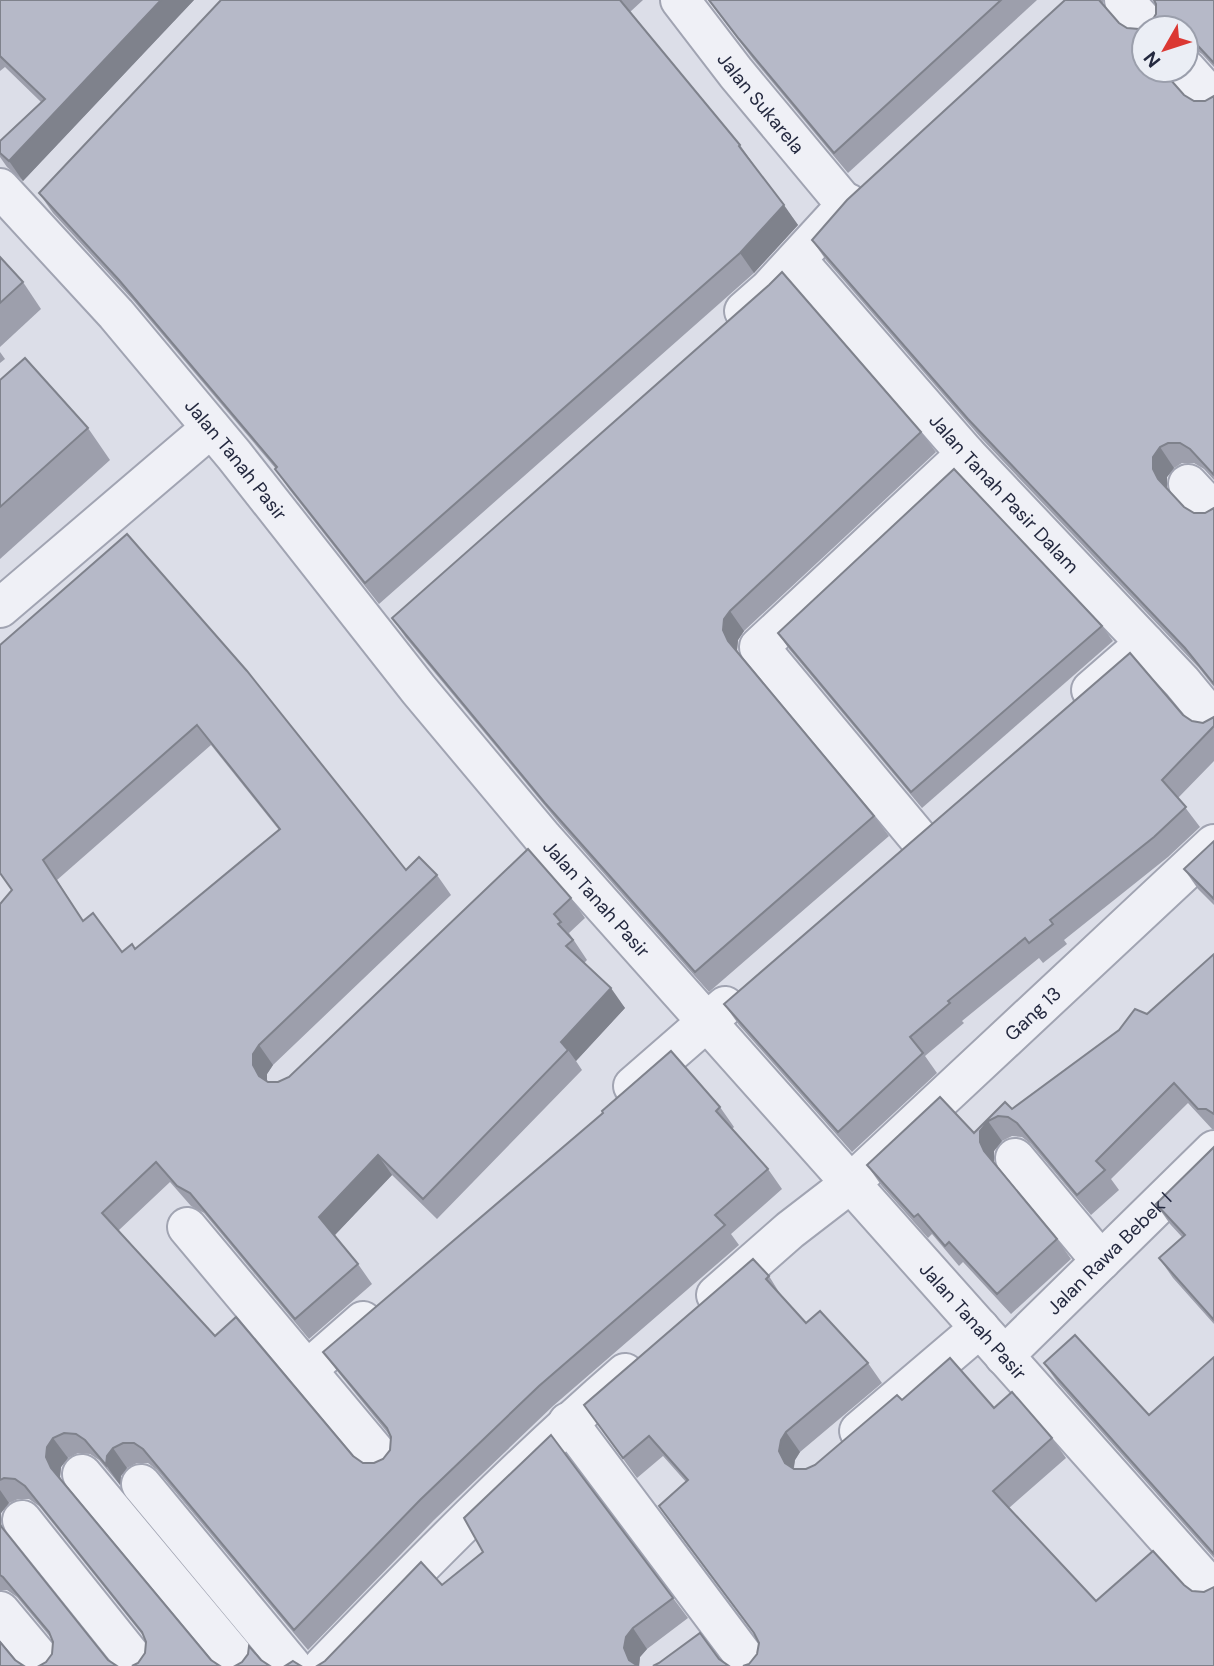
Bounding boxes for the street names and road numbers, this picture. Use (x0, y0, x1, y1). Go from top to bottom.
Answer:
street label: Jalan Sukarela (712, 47, 810, 159)
street label: Jalan Tanah Pasir (180, 393, 293, 525)
street label: Jalan Tanah Pasir Dalam (924, 408, 1085, 578)
street label: Jalan Tanah Pasir (538, 834, 656, 962)
street label: Gang 13 (999, 981, 1066, 1046)
street label: Jalan Rawa Bebek I (1041, 1186, 1177, 1320)
street label: Jalan Tanah Pasir (914, 1257, 1032, 1385)

